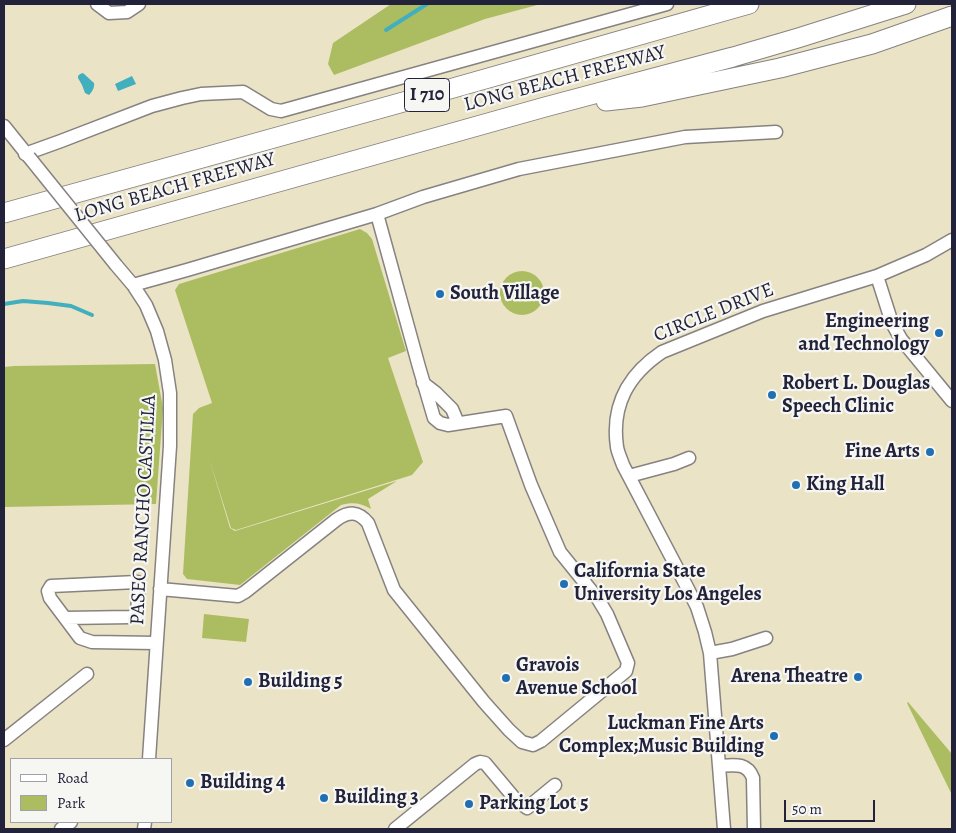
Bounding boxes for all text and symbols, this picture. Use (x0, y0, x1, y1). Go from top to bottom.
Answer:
street label: LONG BEACH FREEWAY (461, 40, 669, 118)
road number: I 710 (404, 78, 450, 112)
street label: LONG BEACH FREEWAY (72, 148, 278, 228)
street label: CIRCLE DRIVE (650, 278, 778, 348)
place label: South Village (450, 282, 560, 306)
marker: South Village (434, 288, 446, 300)
place label: Engineering and Technology (798, 310, 929, 357)
marker: Engineering and Technology (933, 327, 945, 339)
place label: Robert L. Douglas Speech Clinic (782, 372, 930, 419)
marker: Robert L. Douglas Speech Clinic (766, 389, 778, 401)
street label: PASEO RANCHO CASTILLA (126, 394, 162, 626)
place label: Fine Arts (845, 440, 920, 464)
marker: Fine Arts (924, 446, 936, 458)
place label: King Hall (806, 473, 885, 497)
marker: King Hall (790, 479, 802, 491)
place label: California State University Los Angeles (574, 560, 762, 607)
marker: California State University Los Angeles (558, 578, 570, 590)
place label: Gravois Avenue School (516, 654, 637, 701)
place label: Arena Theatre (731, 665, 848, 689)
place label: Building 5 (258, 670, 343, 694)
marker: Arena Theatre (852, 671, 864, 683)
marker: Gravois Avenue School (500, 672, 512, 684)
marker: Building 5 (242, 676, 254, 688)
place label: Luckman Fine Arts Complex;Music Building (559, 712, 764, 759)
marker: Luckman Fine Arts Complex;Music Building (768, 730, 780, 742)
legend (10, 758, 172, 823)
text: Road (57, 768, 88, 788)
place label: Building 4 (200, 771, 285, 795)
marker: Building 4 (184, 777, 196, 789)
place label: Building 3 (334, 786, 419, 810)
scale bar (786, 790, 877, 822)
marker: Building 3 (318, 792, 330, 804)
place label: Parking Lot 5 (479, 792, 588, 816)
text: Park (57, 793, 85, 813)
marker: Parking Lot 5 (463, 798, 475, 810)
text: 50 m (792, 799, 822, 819)

